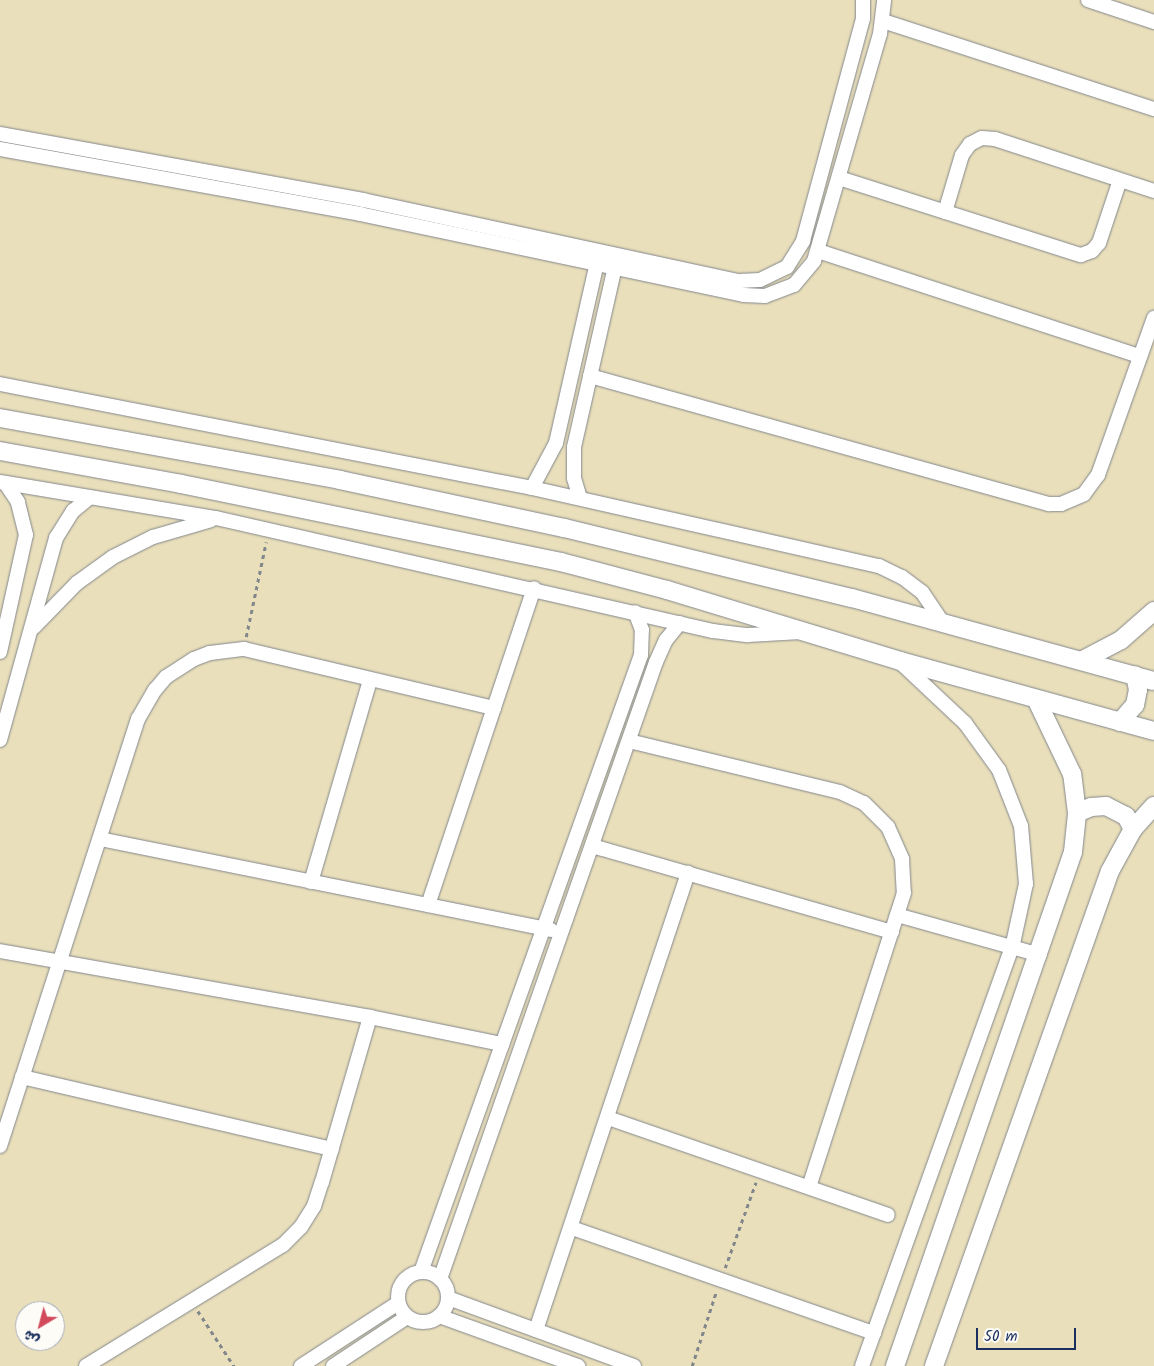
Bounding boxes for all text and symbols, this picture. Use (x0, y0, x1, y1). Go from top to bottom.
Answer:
north arrow (15, 1301, 65, 1351)
scale bar (979, 1318, 1079, 1350)
text: ش (19, 1324, 44, 1351)
text: 50 m (984, 1325, 1018, 1349)

